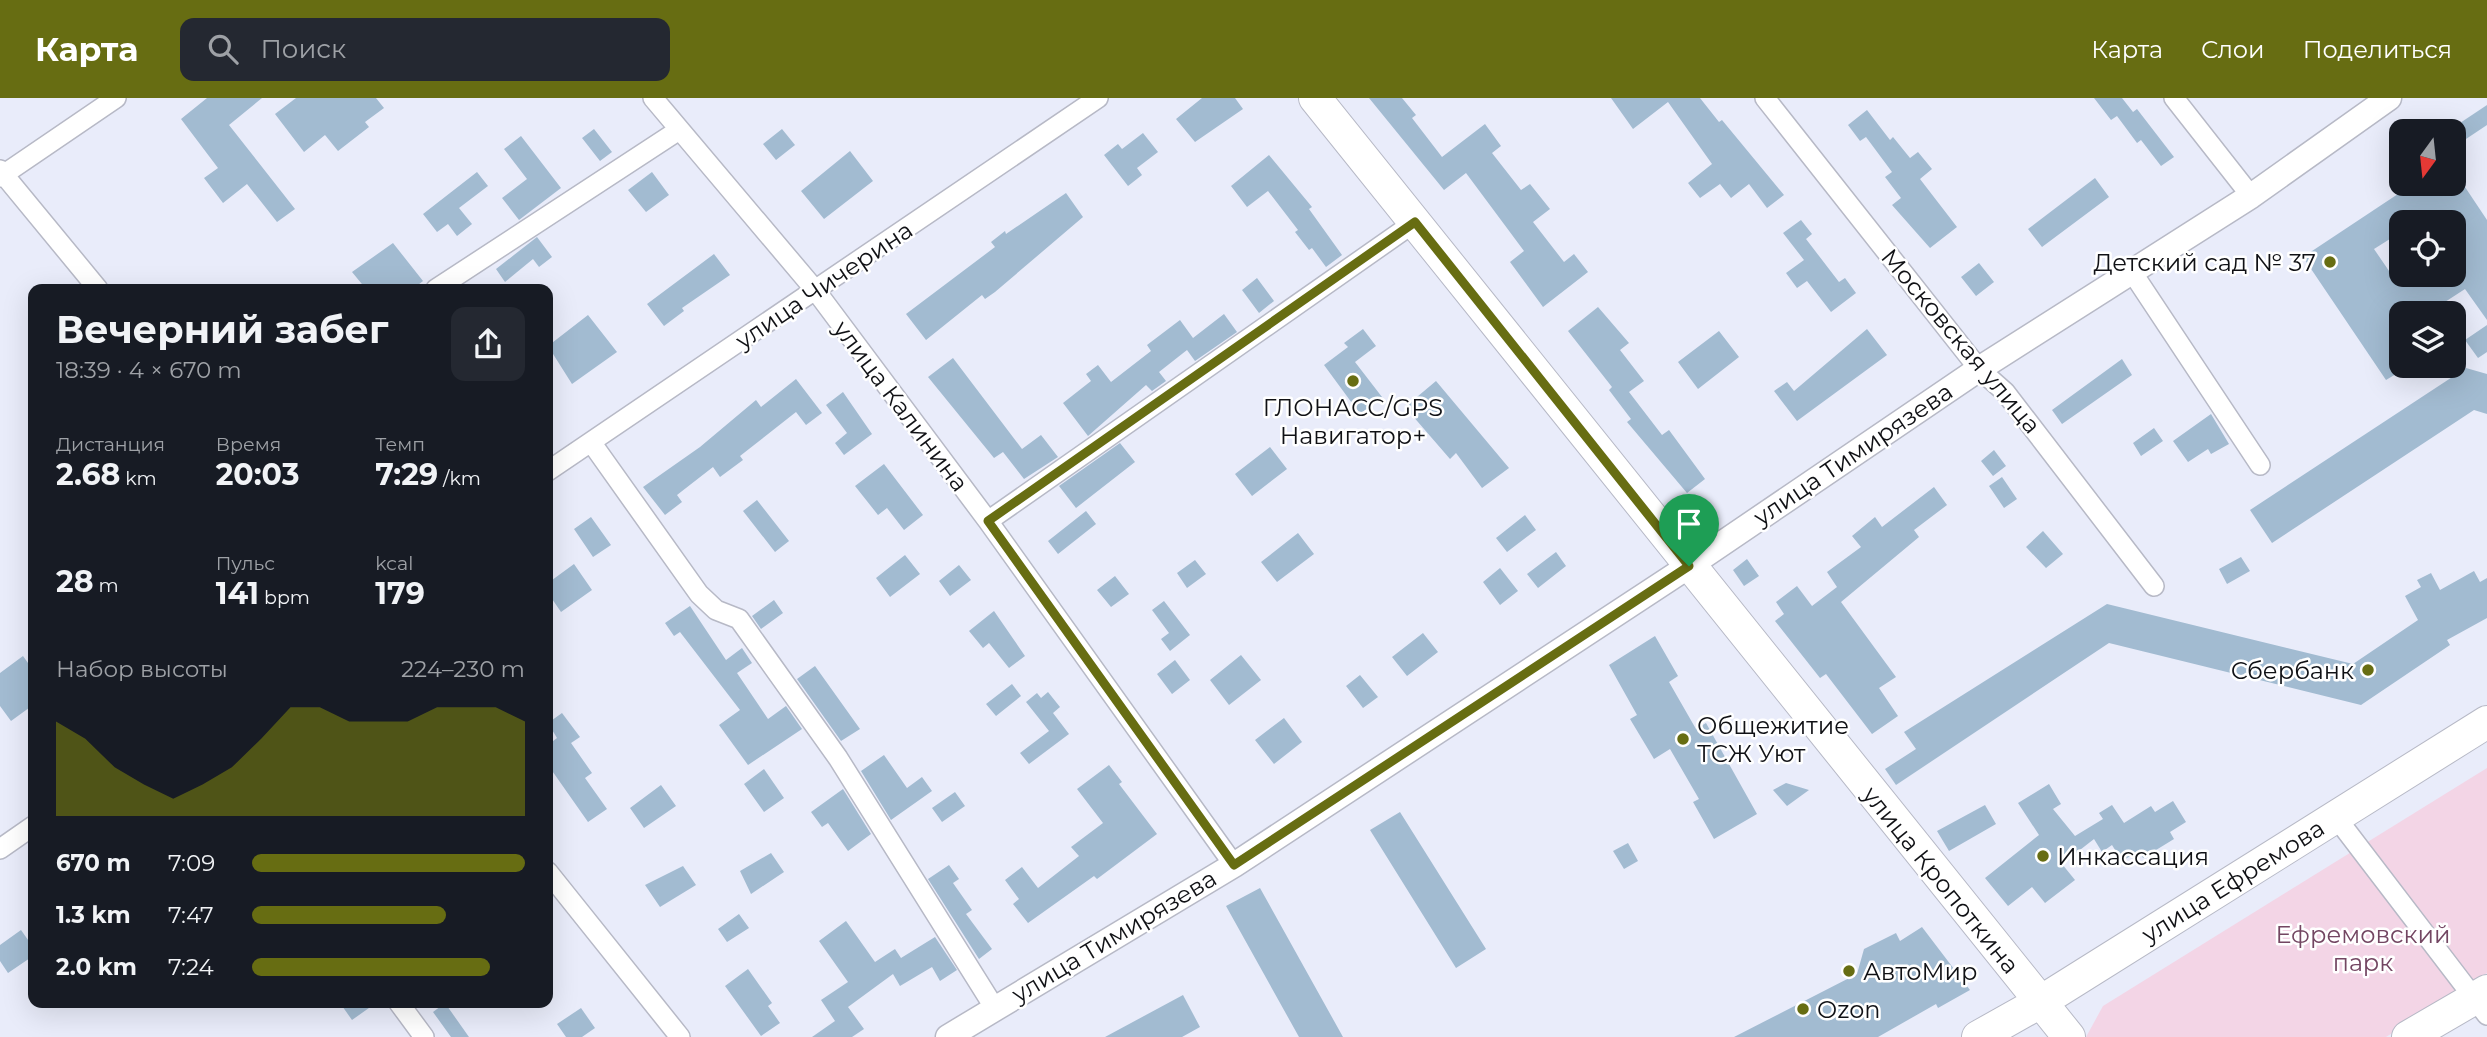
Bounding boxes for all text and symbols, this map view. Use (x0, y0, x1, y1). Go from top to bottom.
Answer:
search box (180, 18, 670, 81)
text: Карта (35, 29, 138, 69)
icon: search (204, 30, 242, 68)
text: Поиск (260, 33, 346, 65)
text: Карта (2091, 35, 2163, 64)
text: Слои (2201, 35, 2265, 64)
text: Поделиться (2303, 35, 2452, 64)
north arrow (2389, 119, 2466, 196)
map controls (2389, 119, 2466, 378)
button: locate (2389, 210, 2466, 287)
street label: улица Чичерина (729, 215, 918, 356)
street label: Московская улица (1875, 243, 2047, 439)
place label: Детский сад № 37 (2094, 248, 2316, 277)
marker: Детский сад № 37 (2322, 254, 2338, 270)
button: layers (2389, 301, 2466, 378)
text: Вечерний забег (56, 306, 389, 353)
button: share (451, 307, 525, 381)
street label: улица Калинина (827, 314, 975, 497)
text: 18:39 · 4 × 670 m (56, 356, 242, 384)
marker: ГЛОНАСС/GPS Навигатор+ (1345, 373, 1361, 389)
street label: улица Тимирязева (1747, 377, 1958, 532)
place label: ГЛОНАСС/GPS Навигатор+ (1263, 393, 1443, 450)
text: Дистанция (56, 433, 165, 456)
text: Время (216, 433, 281, 456)
text: Темп (375, 433, 425, 456)
text: 2.68 (56, 456, 120, 493)
text: 20:03 (216, 456, 299, 493)
text: 7:29 (375, 456, 438, 493)
text: km (120, 467, 157, 490)
text: /km (438, 467, 481, 490)
pin (1659, 494, 1719, 566)
icon: arrive (1670, 505, 1708, 543)
text: Пульс (216, 552, 275, 575)
text: kcal (375, 552, 413, 575)
text: 28 (56, 563, 94, 600)
text: m (94, 574, 119, 597)
text: 141 (216, 575, 259, 612)
text: 179 (375, 575, 425, 612)
text: bpm (259, 586, 310, 609)
text: Набор высоты (56, 655, 228, 683)
text: 224–230 m (401, 655, 525, 683)
place label: Сбербанк (2231, 656, 2354, 685)
marker: Сбербанк (2360, 662, 2376, 678)
place label: Общежитие ТСЖ Уют (1697, 711, 1849, 768)
marker: Общежитие ТСЖ Уют (1675, 731, 1691, 747)
street label: улица Кропоткина (1856, 780, 2025, 979)
street label: улица Ефремова (2136, 813, 2330, 949)
place label: Инкассация (2057, 842, 2209, 871)
marker: Инкассация (2035, 848, 2051, 864)
text: 670 m (56, 849, 131, 877)
text: 7:09 (168, 849, 215, 877)
street label: улица Тимирязева (1005, 863, 1222, 1009)
text: 1.3 km (56, 901, 131, 929)
text: 7:47 (168, 901, 214, 929)
park label: Ефремовский парк (2275, 920, 2451, 977)
text: 2.0 km (56, 953, 137, 981)
text: 7:24 (168, 953, 214, 981)
place label: АвтоМир (1863, 957, 1978, 986)
marker: АвтоМир (1841, 963, 1857, 979)
place label: Ozon (1817, 995, 1880, 1024)
marker: Ozon (1795, 1001, 1811, 1017)

